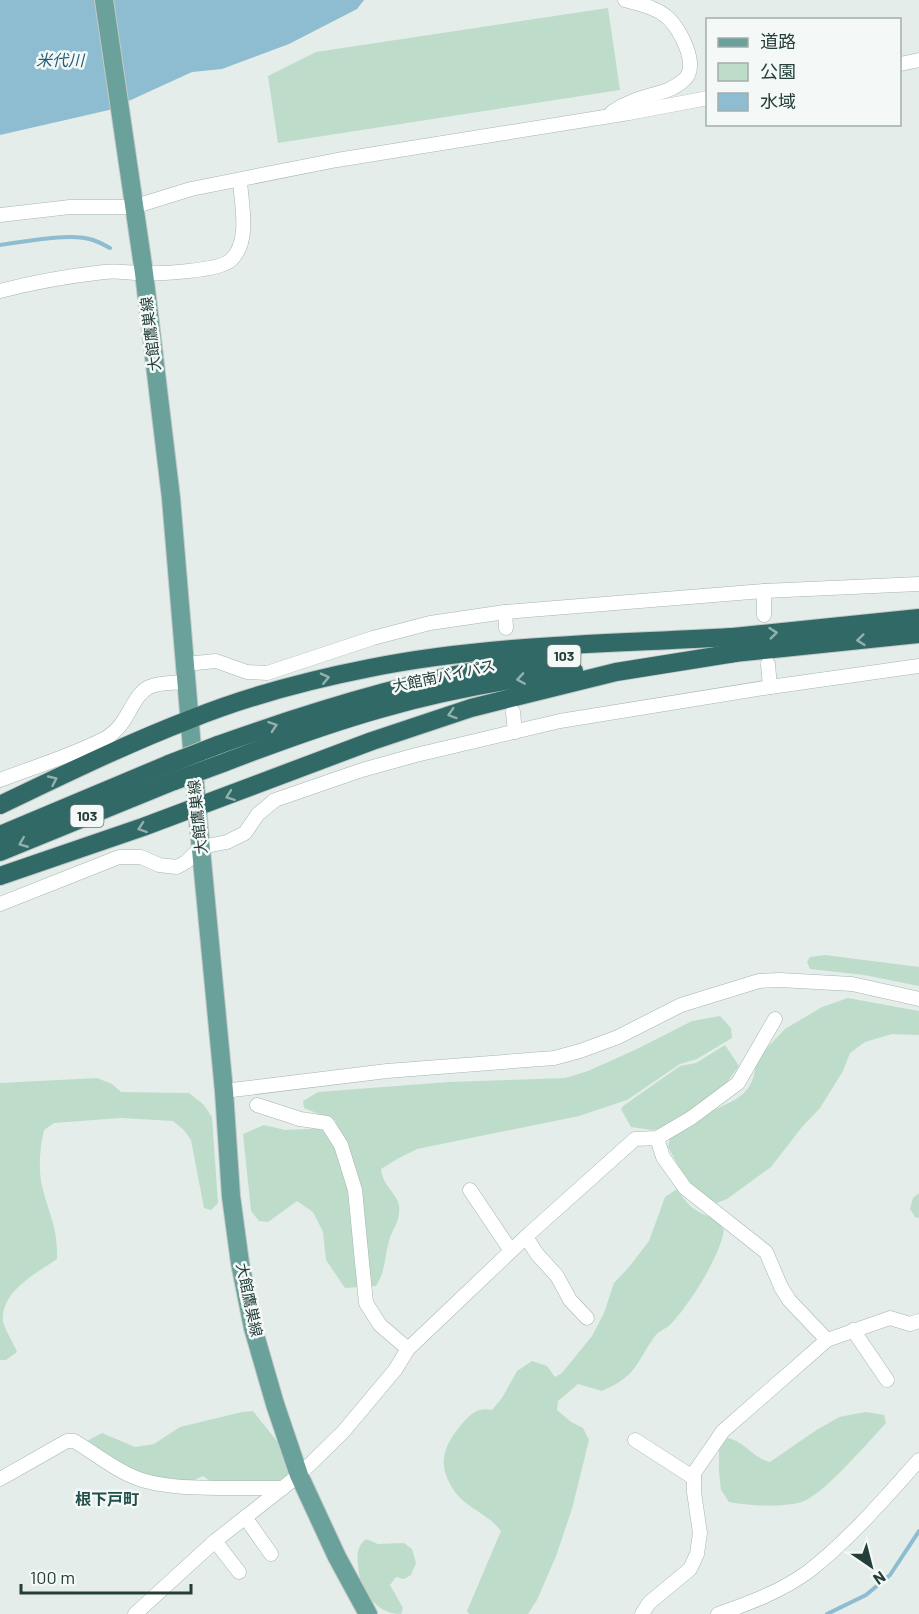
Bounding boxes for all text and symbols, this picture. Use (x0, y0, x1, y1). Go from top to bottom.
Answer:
legend (706, 18, 901, 126)
text: 道路 (760, 30, 796, 52)
water label: 米代川 (36, 50, 86, 69)
text: 公園 (760, 60, 796, 82)
text: 水域 (760, 90, 796, 112)
street label: 大館鷹巣線 (137, 296, 164, 372)
one-way arrow (769, 627, 778, 639)
one-way arrow (856, 633, 865, 646)
road number: 103 (548, 645, 580, 667)
street label: 大館南バイパス (391, 655, 497, 695)
one-way arrow (320, 672, 330, 685)
one-way arrow (516, 672, 526, 684)
one-way arrow (447, 707, 458, 719)
one-way arrow (268, 720, 278, 733)
one-way arrow (46, 776, 57, 788)
street label: 大館鷹巣線 (184, 779, 210, 855)
one-way arrow (225, 788, 236, 801)
road number: 103 (70, 805, 104, 827)
one-way arrow (137, 820, 148, 833)
one-way arrow (19, 836, 30, 848)
street label: 大館鷹巣線 (233, 1261, 267, 1338)
district label: 根下戸町 (75, 1489, 139, 1508)
north arrow (841, 1536, 901, 1596)
scale bar (21, 1557, 190, 1595)
text: 100 m (30, 1566, 75, 1588)
text: N (870, 1568, 890, 1590)

